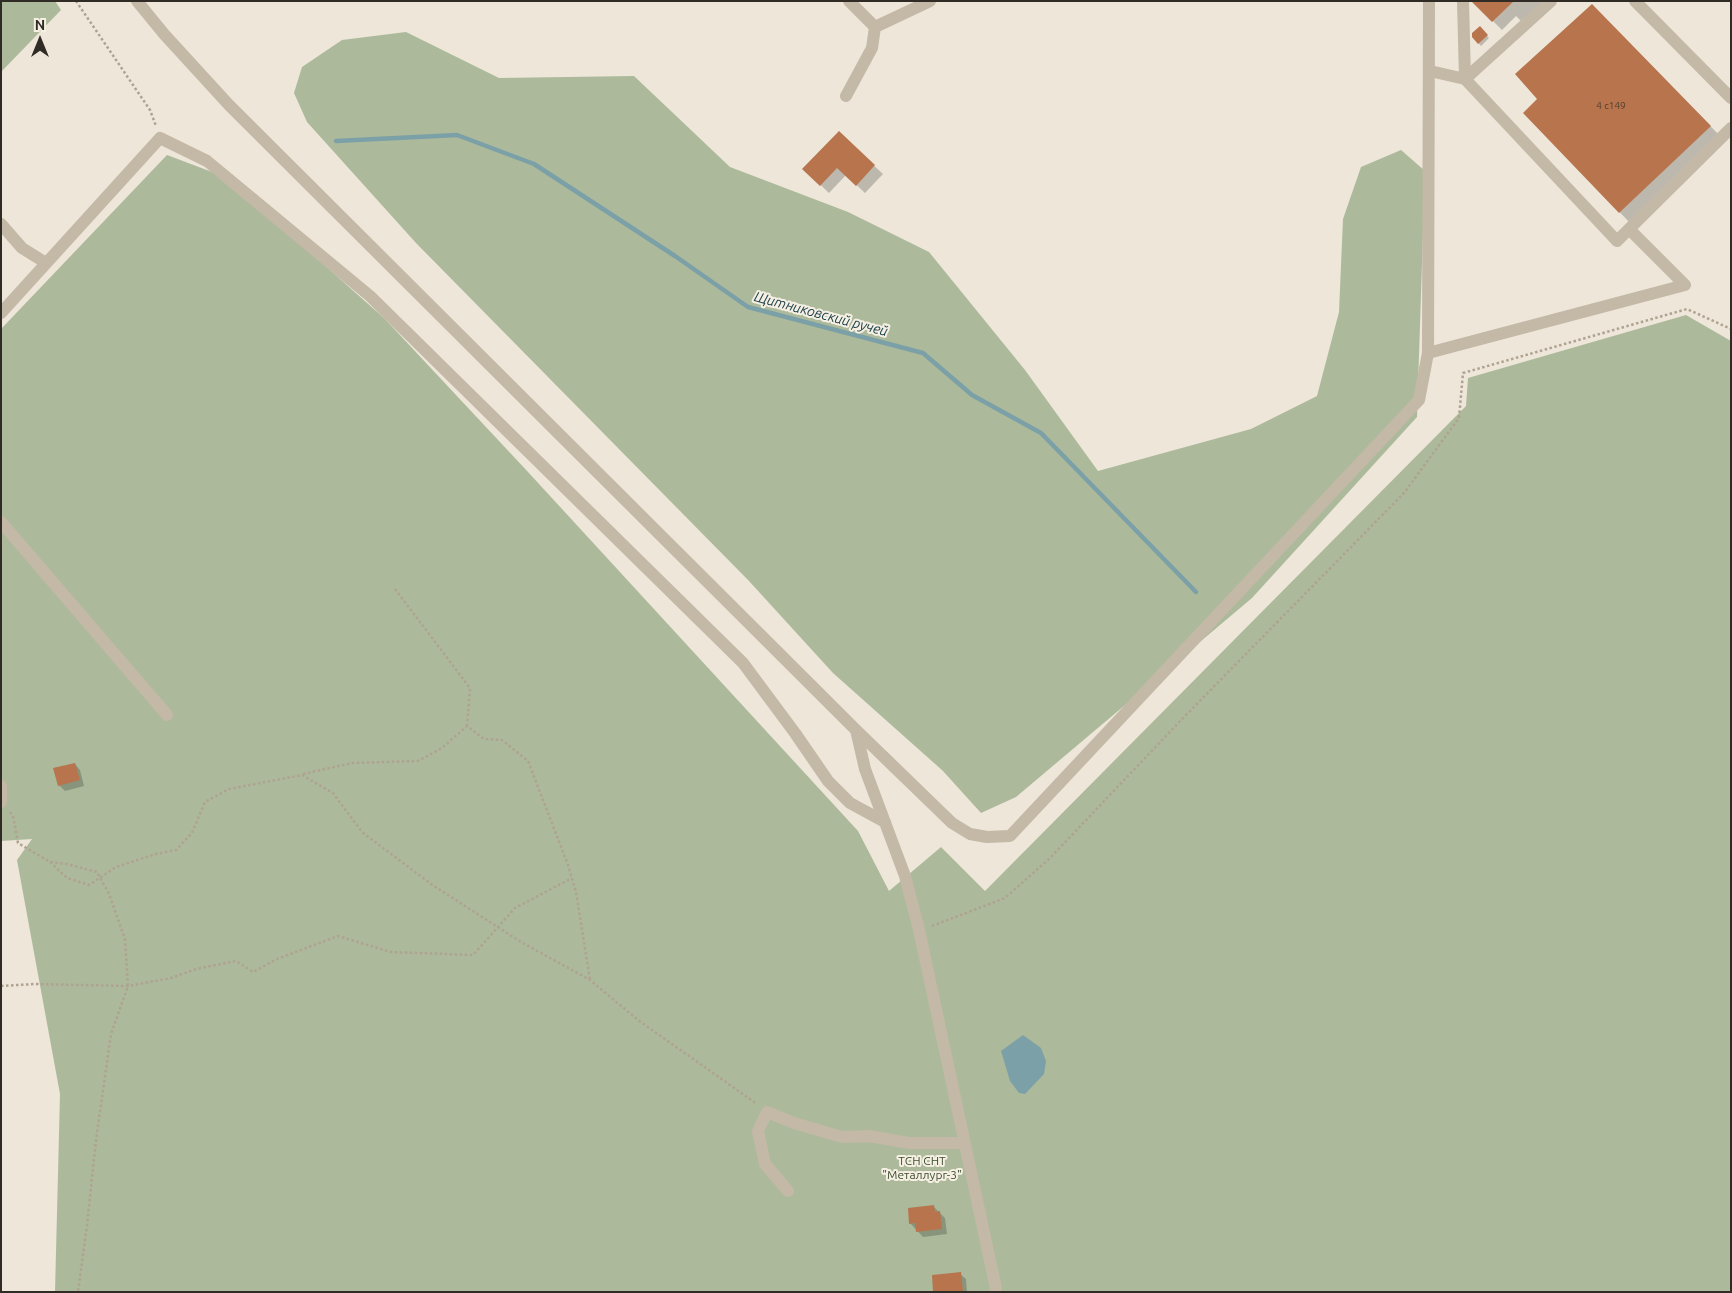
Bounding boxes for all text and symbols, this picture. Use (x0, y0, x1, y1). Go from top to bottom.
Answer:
north arrow (15, 15, 65, 65)
text: N (35, 17, 45, 33)
house number: 4 с149 (1596, 100, 1626, 112)
water label: Щитниковский ручей (752, 288, 890, 340)
park label: ТСН СНТ "Металлург-3" (882, 1154, 962, 1182)

